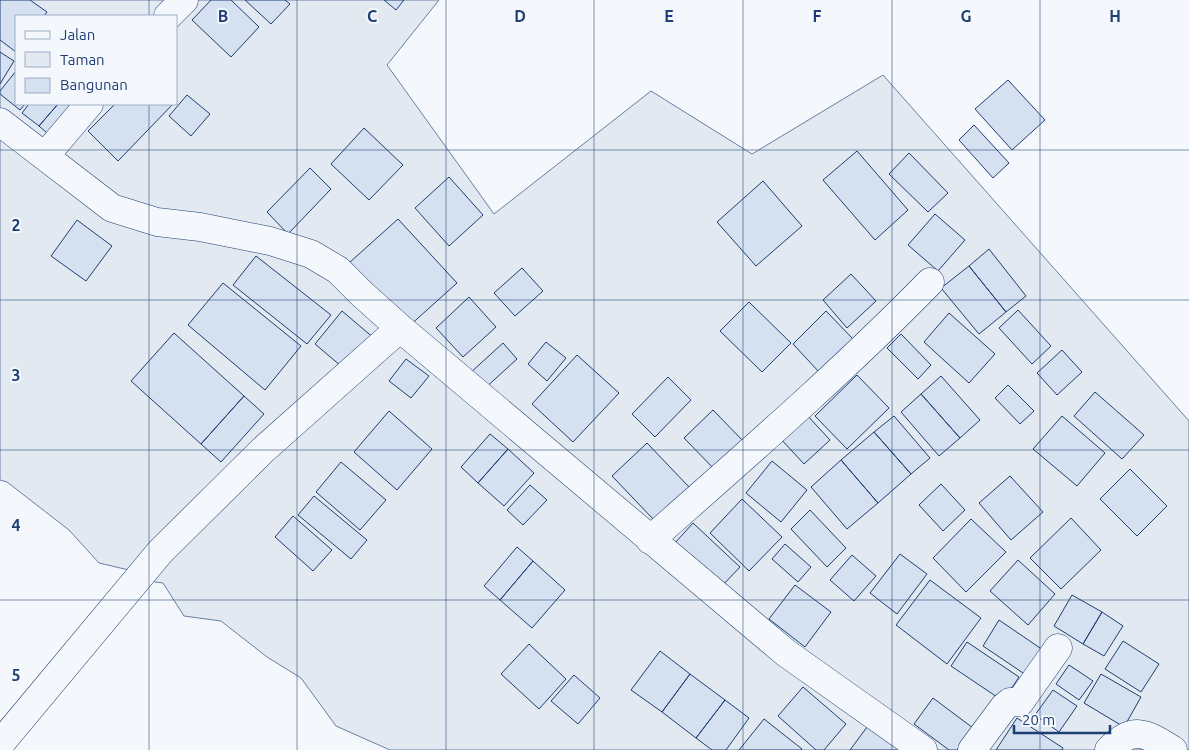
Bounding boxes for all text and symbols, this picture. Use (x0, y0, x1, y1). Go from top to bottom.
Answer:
text: B (218, 7, 228, 25)
text: C (367, 7, 377, 25)
text: D (514, 7, 526, 25)
text: E (664, 7, 674, 25)
text: F (813, 7, 822, 25)
text: G (960, 7, 972, 25)
text: H (1109, 7, 1121, 25)
legend (15, 15, 178, 105)
text: Jalan (60, 26, 95, 43)
text: Taman (60, 51, 105, 68)
text: Bangunan (60, 76, 128, 93)
text: 2 (11, 216, 21, 234)
text: 3 (11, 366, 21, 384)
text: 4 (11, 516, 21, 534)
text: 5 (11, 666, 21, 684)
scale bar (1014, 702, 1110, 734)
text: 20 m (1022, 711, 1055, 728)

